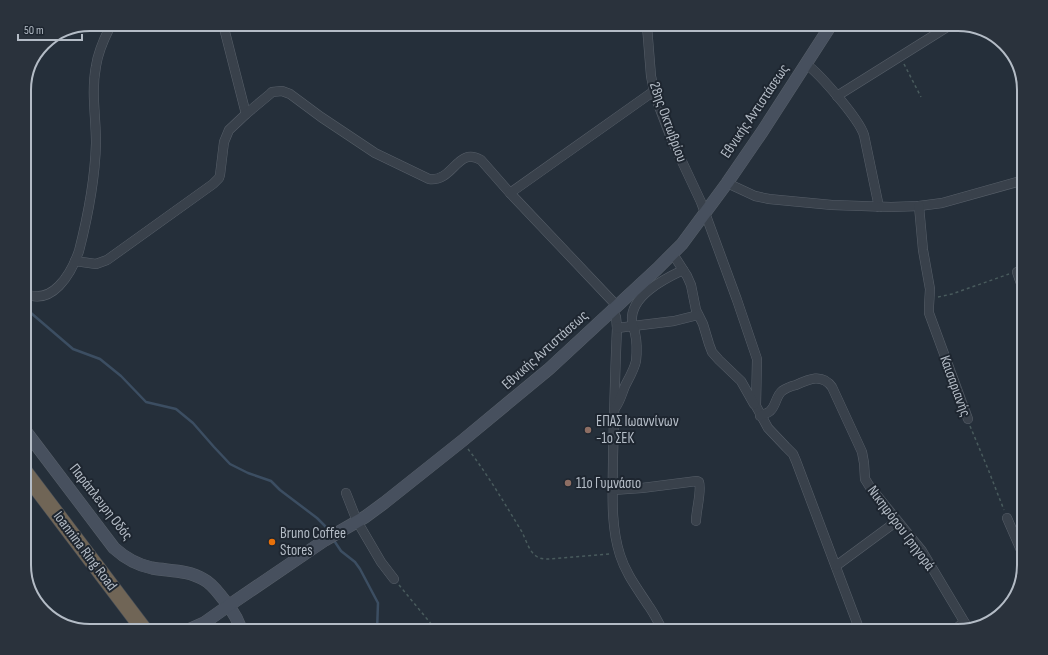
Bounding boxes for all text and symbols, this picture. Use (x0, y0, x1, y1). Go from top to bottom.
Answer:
scale bar (18, 16, 82, 42)
text: 50 m (24, 23, 44, 38)
street label: Εθνικής Αντιστάσεως (716, 60, 794, 162)
street label: 28ης Οκτωβρίου (645, 79, 691, 165)
street label: Εθνικής Αντιστάσεως (498, 306, 592, 394)
street label: Καισαριανής (935, 353, 975, 419)
place label: ΕΠΑΣ Ιωαννίνων -1ο ΣΕΚ (596, 412, 679, 448)
marker: ΕΠΑΣ Ιωαννίνων -1ο ΣΕΚ (583, 425, 593, 435)
street label: Παράπλευρη Οδός (65, 460, 137, 544)
place label: 11o Γυμνάσιο (576, 474, 641, 493)
marker: 11o Γυμνάσιο (563, 478, 573, 488)
street label: Νικηφόρου Γρηγορά (863, 482, 940, 575)
street label: Ioannina Ring Road (49, 507, 121, 595)
place label: Bruno Coffee Stores (280, 524, 346, 560)
marker: Bruno Coffee Stores (267, 537, 277, 547)

